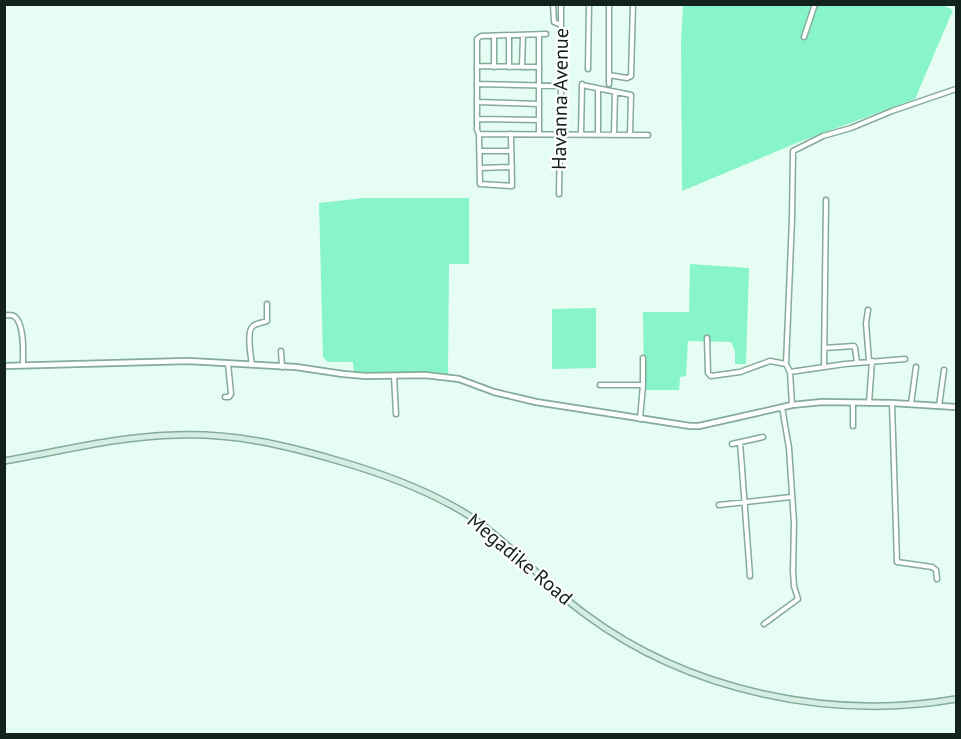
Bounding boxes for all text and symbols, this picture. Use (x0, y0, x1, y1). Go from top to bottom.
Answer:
street label: Havanna Avenue (546, 28, 574, 170)
street label: Megadike Road (462, 507, 578, 611)

